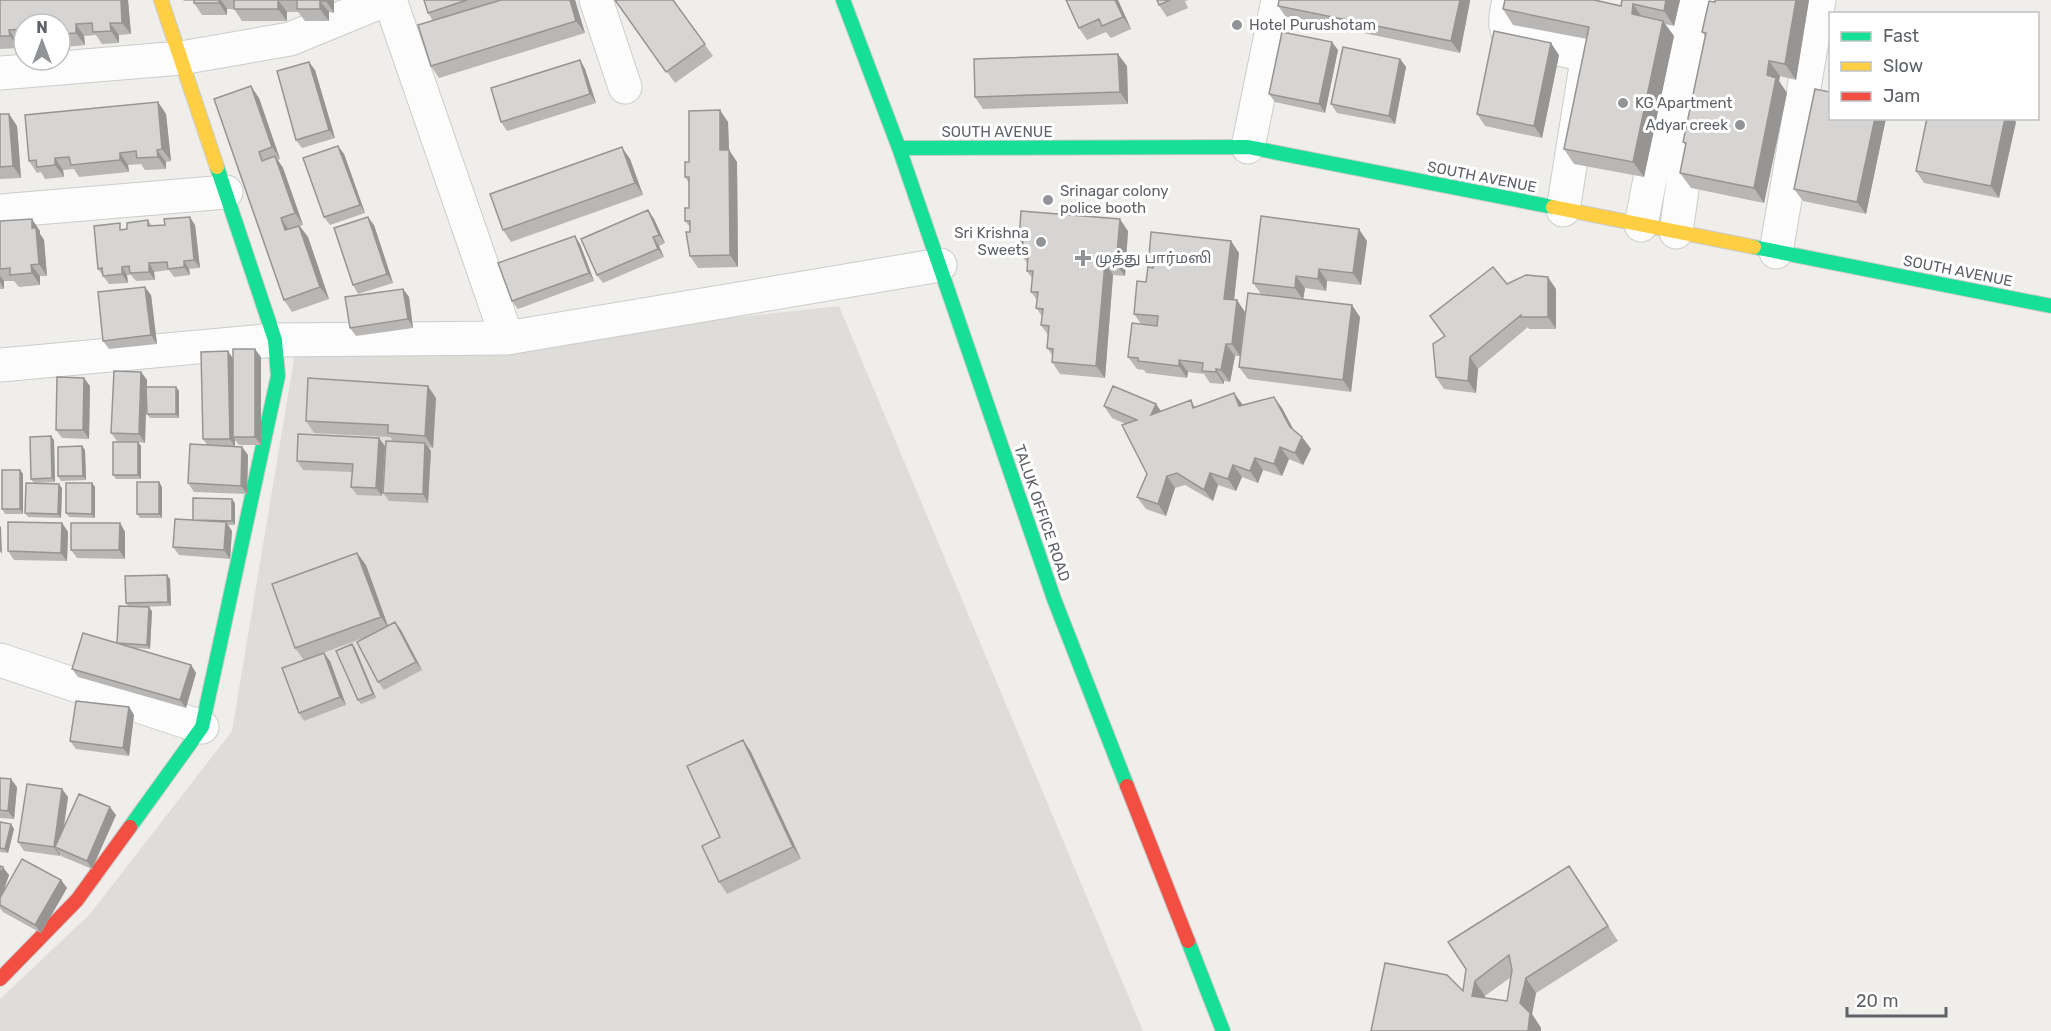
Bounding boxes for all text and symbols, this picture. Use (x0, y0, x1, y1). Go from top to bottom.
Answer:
north arrow (12, 12, 72, 72)
legend (1829, 12, 2039, 120)
place label: Hotel Purushotam (1249, 16, 1376, 34)
text: N (36, 18, 48, 37)
marker: Hotel Purushotam (1230, 18, 1244, 32)
text: Fast (1883, 25, 1919, 47)
text: Slow (1883, 55, 1923, 77)
text: Jam (1883, 85, 1920, 107)
place label: KG Apartment (1635, 94, 1733, 112)
marker: KG Apartment (1616, 96, 1630, 110)
place label: Adyar creek (1645, 116, 1728, 134)
marker: Adyar creek (1733, 118, 1747, 132)
street label: SOUTH AVENUE (942, 123, 1052, 141)
street label: SOUTH AVENUE (1426, 158, 1538, 196)
place label: Srinagar colony police booth (1060, 182, 1169, 217)
marker: Srinagar colony police booth (1041, 193, 1055, 207)
place label: Sri Krishna Sweets (954, 224, 1029, 259)
marker: Sri Krishna Sweets (1034, 235, 1048, 249)
place label: முத்து பார்மஸி (1095, 249, 1211, 268)
marker: முத்து பார்மஸி (1076, 251, 1090, 265)
street label: SOUTH AVENUE (1902, 252, 2014, 290)
street label: TALUK OFFICE ROAD (1010, 442, 1074, 584)
scale bar (1847, 980, 1946, 1018)
text: 20 m (1856, 990, 1898, 1012)

